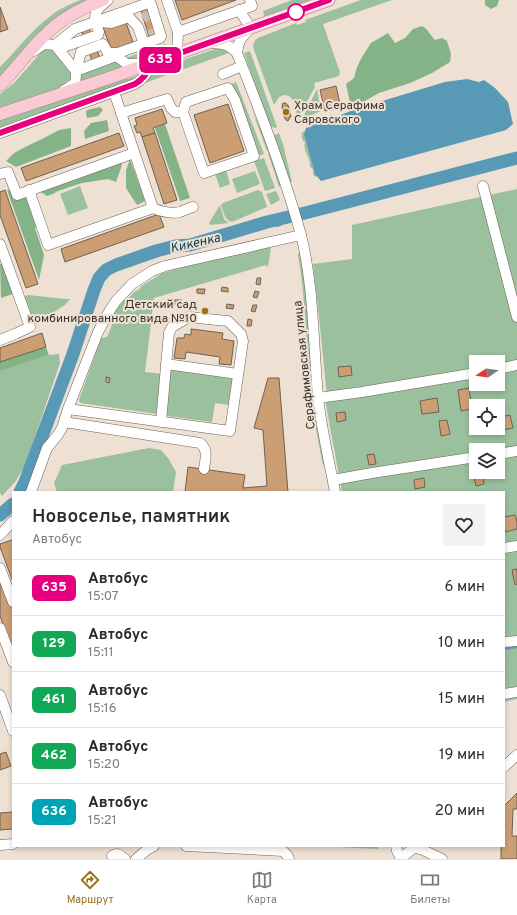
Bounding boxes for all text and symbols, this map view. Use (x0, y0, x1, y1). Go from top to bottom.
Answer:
unlabelled marker (287, 3, 305, 21)
line badge: 635 (137, 47, 183, 73)
text: 635 (147, 51, 173, 68)
place label: Храм Серафима Саровского (294, 98, 385, 128)
marker: Храм Серафима Саровского (281, 107, 291, 117)
water label: Кикенка (169, 230, 222, 257)
place label: Детский сад комбинированного вида №10 (27, 297, 197, 327)
street label: Серафимовская улица (290, 300, 320, 430)
marker: Детский сад комбинированного вида №10 (200, 306, 210, 316)
north arrow (469, 355, 505, 391)
map controls (469, 355, 505, 479)
button: locate (469, 399, 505, 435)
button: layers (469, 443, 505, 479)
button: heart (443, 504, 485, 546)
text: Новоселье, памятник (32, 505, 230, 529)
text: Автобус (32, 532, 82, 548)
text: Автобус (88, 570, 148, 589)
text: 6 мин (445, 578, 485, 597)
text: 635 (41, 579, 67, 596)
text: 15:07 (88, 589, 119, 605)
text: Автобус (88, 626, 148, 645)
text: 10 мин (438, 634, 485, 653)
text: 129 (43, 635, 65, 652)
text: 15:11 (88, 645, 114, 661)
text: Автобус (88, 682, 148, 701)
text: 15 мин (439, 690, 485, 709)
text: 461 (42, 691, 66, 708)
text: 15:16 (88, 701, 116, 717)
text: Автобус (88, 738, 148, 757)
text: 19 мин (439, 746, 485, 765)
text: 462 (41, 747, 67, 764)
text: 15:20 (88, 757, 120, 773)
text: Автобус (88, 794, 148, 813)
text: 20 мин (435, 802, 485, 821)
text: 636 (41, 803, 67, 820)
text: 15:21 (88, 813, 117, 829)
tab: Маршрут (67, 869, 113, 907)
tab: Карта (247, 869, 277, 907)
tab: Билеты (410, 869, 450, 907)

